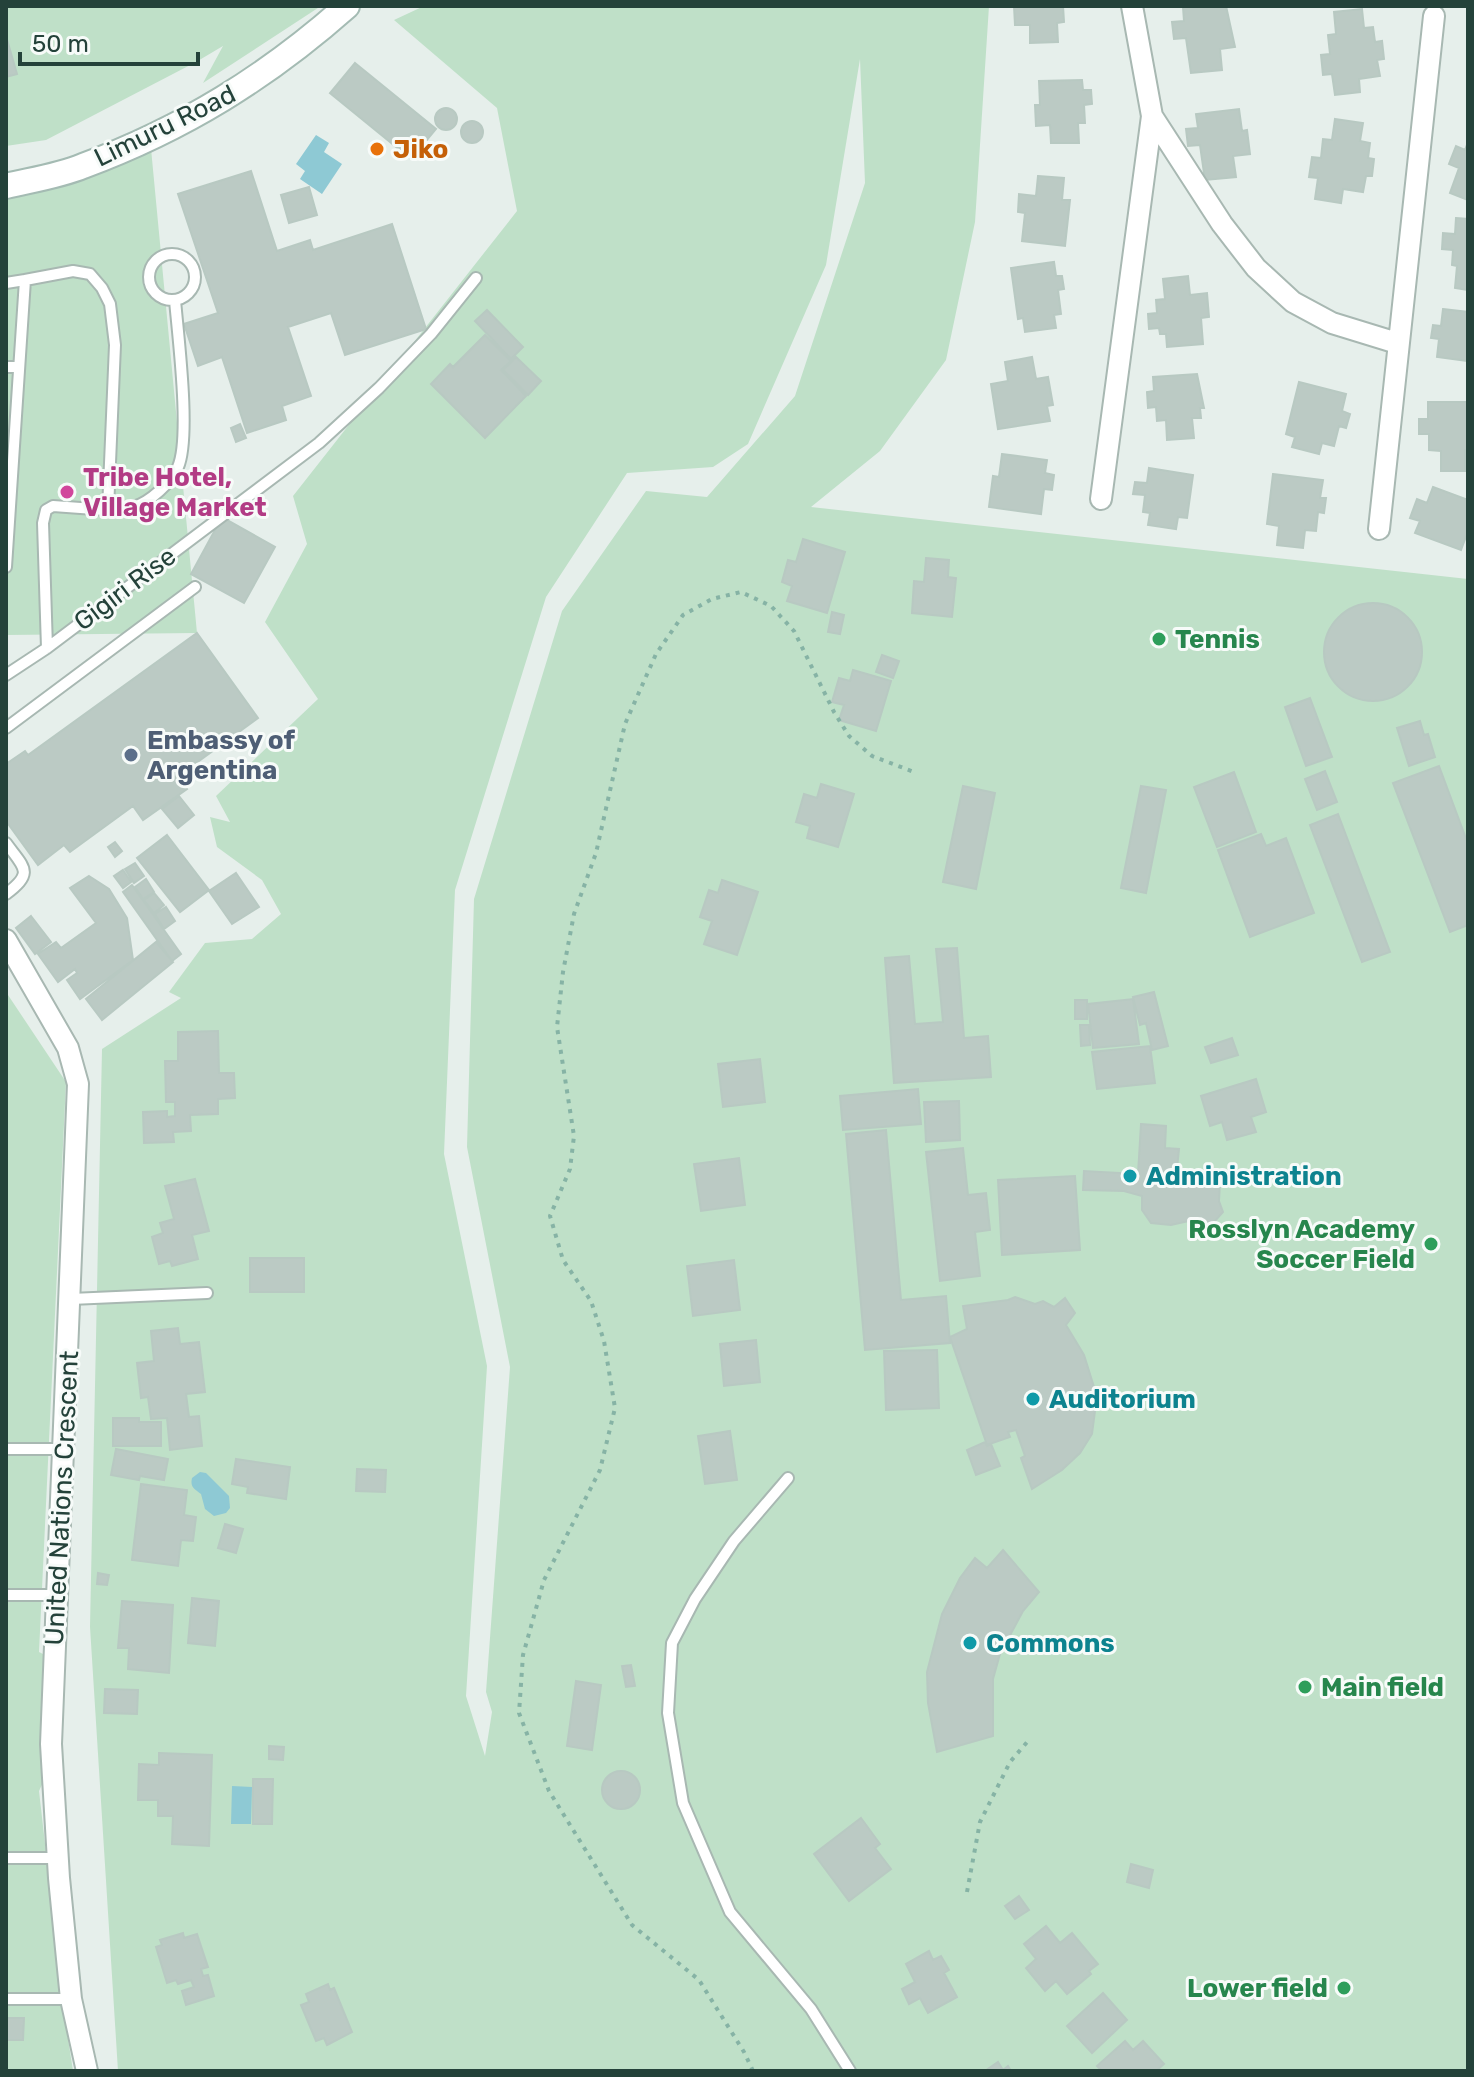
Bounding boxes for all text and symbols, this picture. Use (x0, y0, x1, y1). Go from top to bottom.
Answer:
scale bar (20, 16, 198, 66)
text: 50 m (32, 30, 89, 58)
street label: Limuru Road (89, 78, 241, 174)
place label: Jiko (393, 134, 448, 165)
marker: Jiko (368, 140, 386, 158)
place label: Tribe Hotel, Village Market (83, 462, 267, 523)
marker: Tribe Hotel, Village Market (58, 483, 76, 501)
street label: Gigiri Rise (68, 541, 182, 637)
place label: Tennis (1175, 624, 1260, 655)
marker: Tennis (1150, 630, 1168, 648)
place label: Embassy of Argentina (147, 725, 296, 786)
marker: Embassy of Argentina (122, 746, 140, 764)
place label: Administration (1146, 1161, 1342, 1192)
marker: Administration (1121, 1167, 1139, 1185)
place label: Rosslyn Academy Soccer Field (1188, 1214, 1415, 1275)
marker: Rosslyn Academy Soccer Field (1422, 1235, 1440, 1253)
street label: United Nations Crescent (39, 1350, 85, 1646)
place label: Auditorium (1049, 1384, 1196, 1415)
marker: Auditorium (1024, 1390, 1042, 1408)
place label: Commons (986, 1628, 1115, 1659)
marker: Commons (961, 1634, 979, 1652)
place label: Main field (1321, 1672, 1444, 1703)
marker: Main field (1296, 1678, 1314, 1696)
place label: Lower field (1187, 1973, 1328, 2004)
marker: Lower field (1335, 1979, 1353, 1997)

